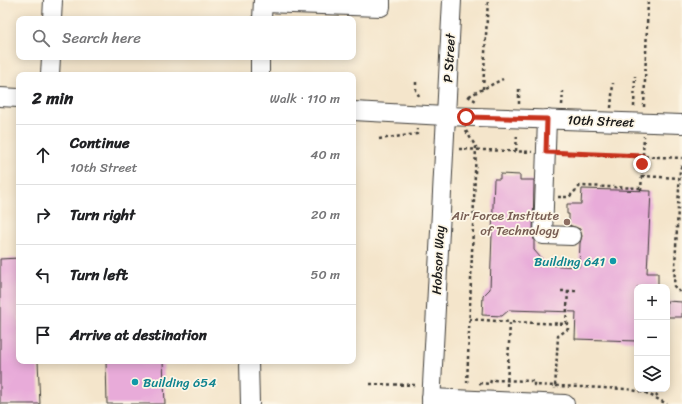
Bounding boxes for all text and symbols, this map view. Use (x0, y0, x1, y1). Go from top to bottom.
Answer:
search box (16, 16, 356, 60)
text: Search here (62, 25, 141, 51)
icon: search (30, 27, 52, 49)
street label: P Street (436, 32, 462, 83)
text: 2 min (32, 83, 73, 113)
text: Walk · 110 m (270, 87, 340, 110)
route start (457, 108, 475, 126)
street label: 10th Street (567, 108, 635, 134)
text: Continue (70, 130, 130, 156)
text: 40 m (310, 143, 340, 166)
icon: ahead (32, 144, 54, 166)
route end (633, 155, 651, 173)
text: 10th Street (70, 156, 137, 179)
text: Turn right (70, 202, 135, 228)
text: 20 m (311, 203, 340, 226)
icon: right (32, 204, 54, 226)
place label: Air Force Institute of Technology (450, 204, 559, 242)
marker: Air Force Institute of Technology (562, 217, 572, 227)
street label: Hobson Way (425, 225, 451, 295)
place label: Building 641 (534, 250, 605, 273)
marker: Building 641 (608, 256, 618, 266)
text: Turn left (70, 262, 128, 288)
text: 50 m (310, 263, 340, 286)
icon: left (32, 264, 54, 286)
map controls (634, 284, 670, 392)
button: + (634, 284, 670, 320)
button: − (634, 320, 670, 356)
text: Arrive at destination (70, 322, 207, 348)
icon: arrive (32, 324, 54, 346)
button: layers (634, 356, 670, 392)
place label: Building 654 (143, 371, 216, 394)
marker: Building 654 (130, 377, 140, 387)

